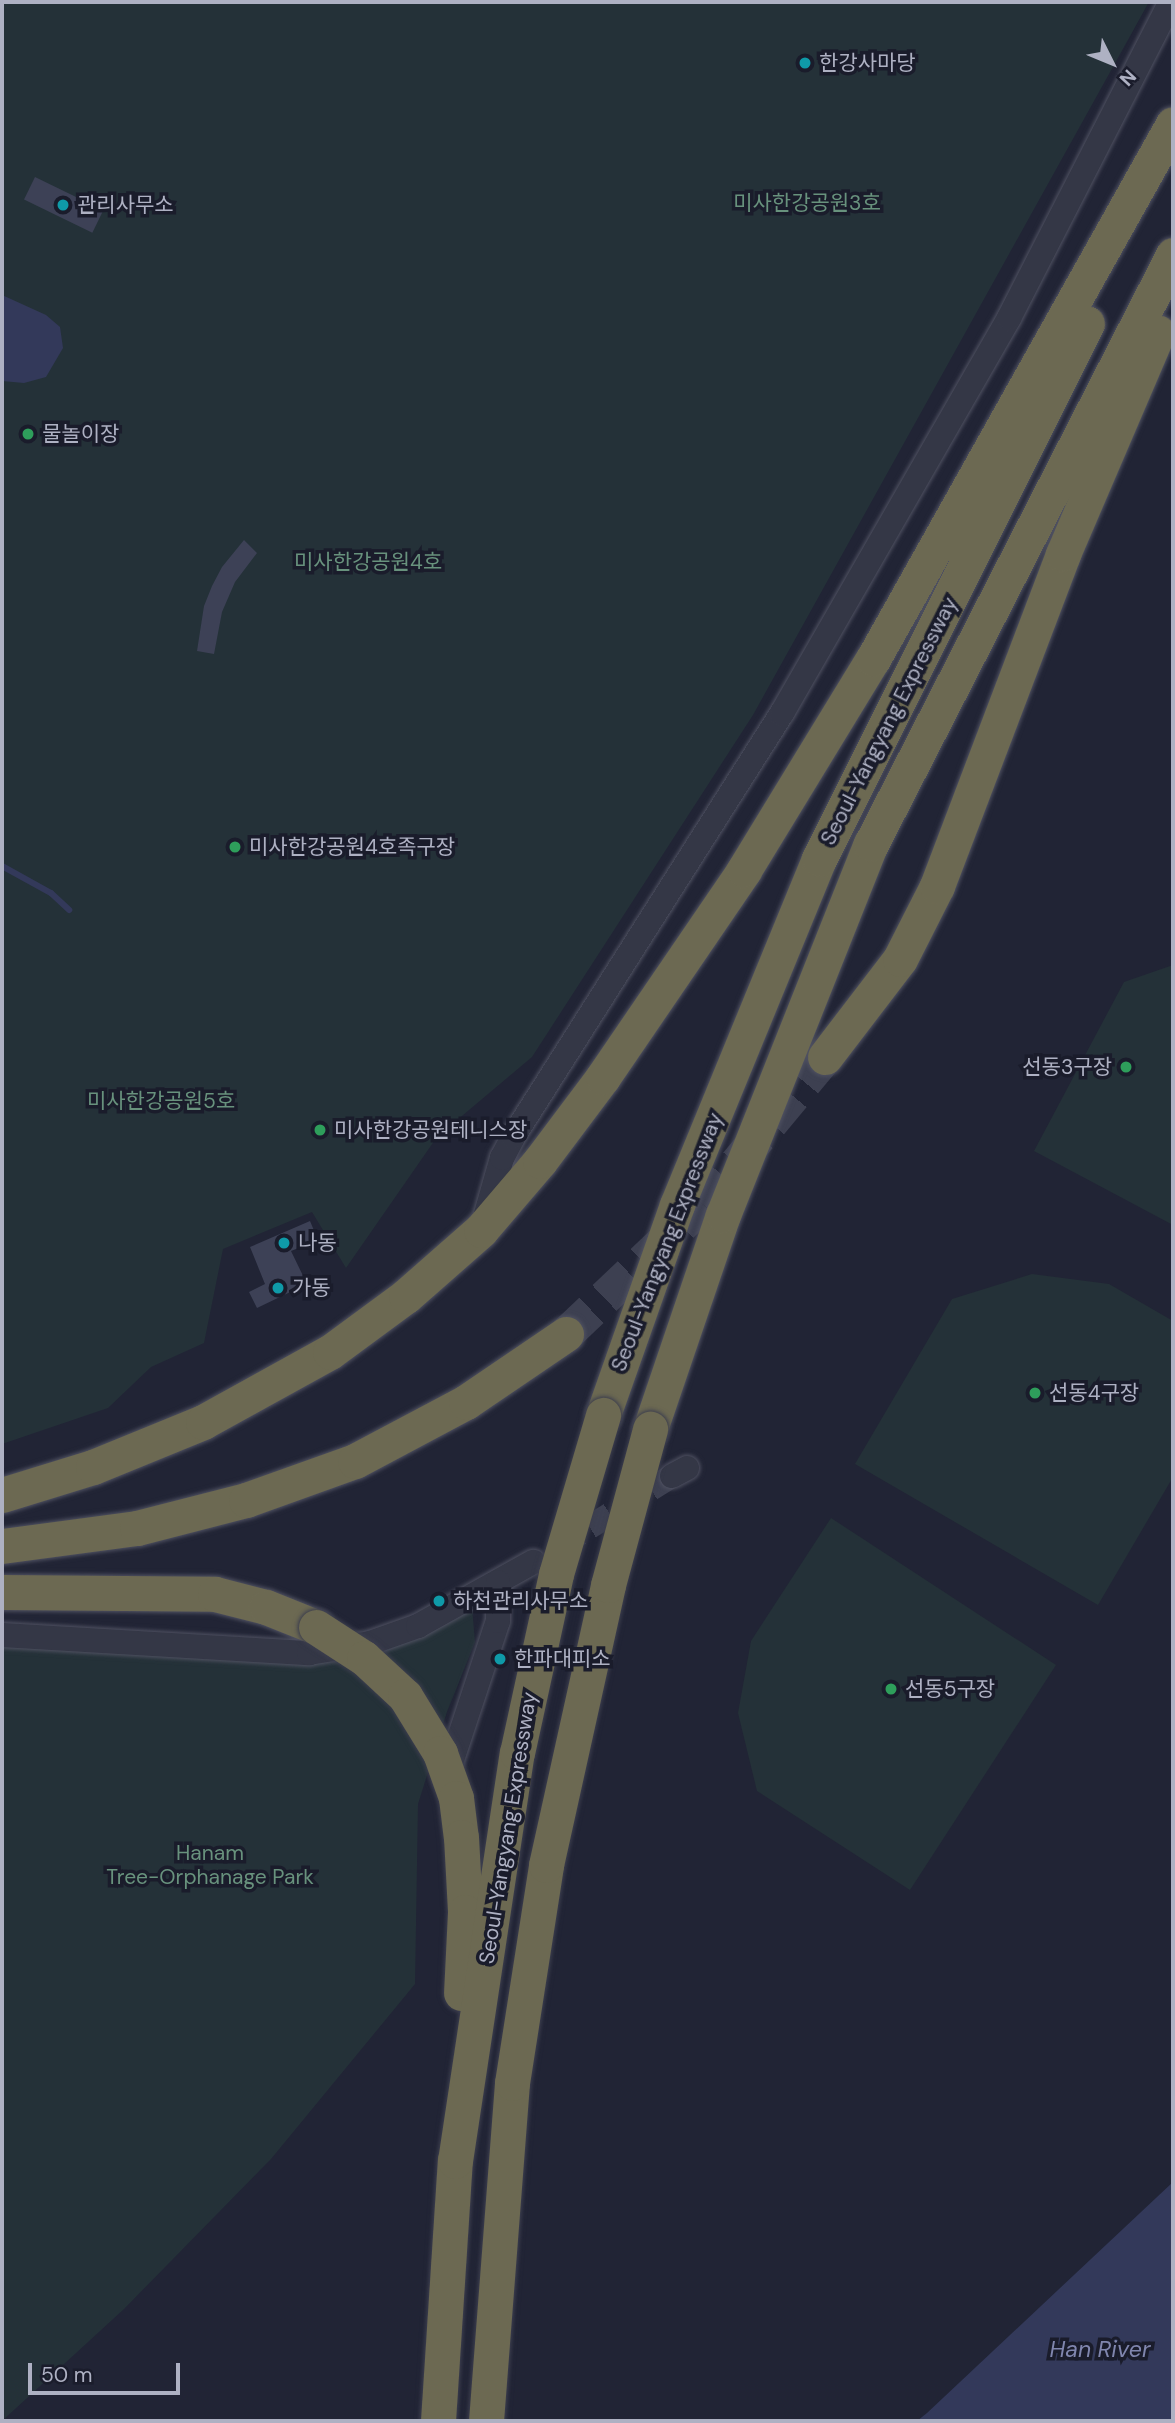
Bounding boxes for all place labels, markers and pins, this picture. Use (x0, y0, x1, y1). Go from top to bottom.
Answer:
place label: 한강사마당 (819, 50, 916, 76)
marker: 한강사마당 (797, 55, 813, 71)
place label: 관리사무소 (77, 192, 174, 218)
marker: 관리사무소 (55, 197, 71, 213)
place label: 물놀이장 (42, 421, 119, 447)
marker: 물놀이장 (20, 426, 36, 442)
place label: 미사한강공원4호족구장 (249, 834, 455, 860)
marker: 미사한강공원4호족구장 (227, 839, 243, 855)
place label: 선동3구장 (1022, 1054, 1112, 1080)
marker: 선동3구장 (1118, 1059, 1134, 1075)
place label: 미사한강공원테니스장 (334, 1117, 527, 1143)
marker: 미사한강공원테니스장 (312, 1122, 328, 1138)
place label: 나동 (298, 1230, 337, 1256)
marker: 나동 (276, 1235, 292, 1251)
place label: 가동 (292, 1275, 331, 1301)
marker: 가동 (270, 1280, 286, 1296)
place label: 선동4구장 (1049, 1380, 1139, 1406)
marker: 선동4구장 (1027, 1385, 1043, 1401)
place label: 하천관리사무소 (453, 1588, 588, 1614)
marker: 하천관리사무소 (431, 1593, 447, 1609)
place label: 한파대피소 (514, 1646, 611, 1672)
marker: 한파대피소 (492, 1651, 508, 1667)
place label: 선동5구장 (905, 1676, 995, 1702)
marker: 선동5구장 (883, 1681, 899, 1697)

